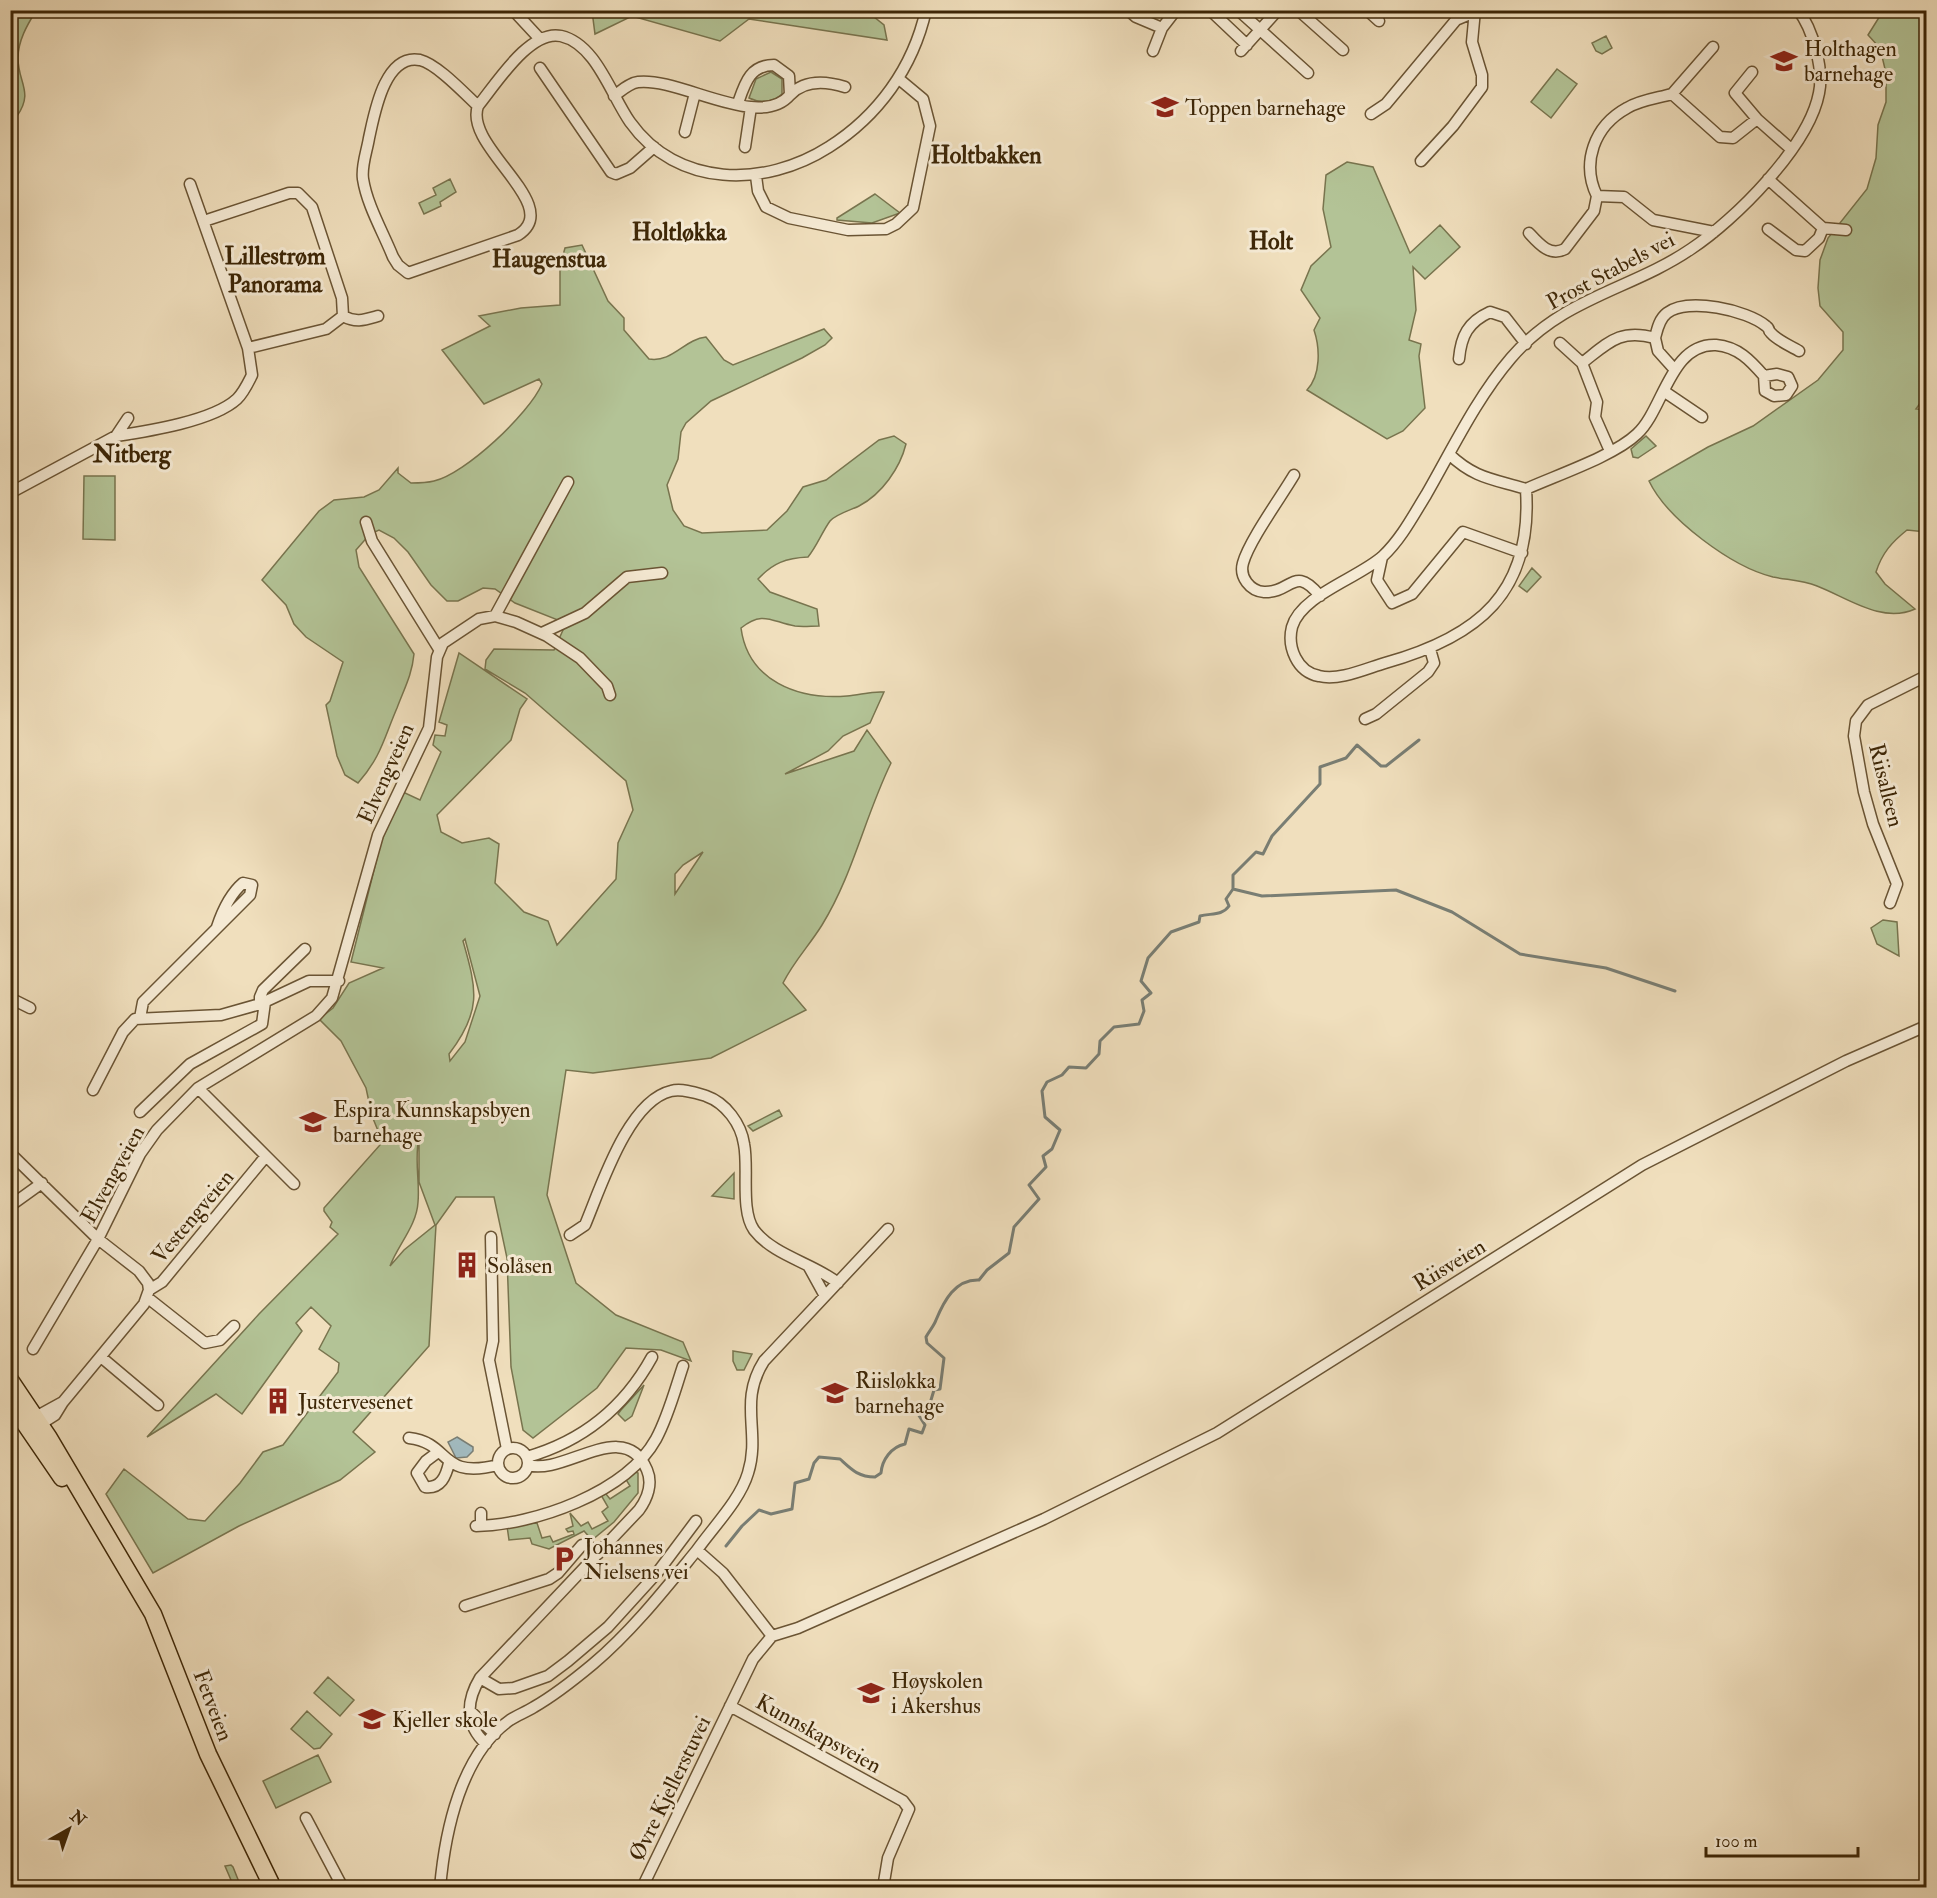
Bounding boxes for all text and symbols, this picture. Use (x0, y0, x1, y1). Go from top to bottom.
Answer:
place label: Holthagen barnehage (1804, 35, 1897, 88)
school or university icon: Holthagen barnehage (1769, 46, 1799, 76)
school or university icon: Toppen barnehage (1150, 92, 1180, 122)
place label: Toppen barnehage (1185, 94, 1346, 123)
district label: Holtbakken (930, 140, 1042, 171)
district label: Holtløkka (632, 217, 727, 248)
street label: Prost Stabels vei (1542, 225, 1680, 316)
district label: Holt (1249, 226, 1293, 257)
district label: Lillestrøm Panorama (224, 241, 326, 300)
district label: Haugenstua (492, 244, 607, 275)
district label: Nitberg (92, 439, 172, 470)
street label: Elvengveien (351, 719, 421, 828)
street label: Riisalleen (1862, 741, 1910, 830)
place label: Espira Kunnskapsbyen barnehage (333, 1096, 531, 1149)
school or university icon: Espira Kunnskapsbyen barnehage (298, 1107, 328, 1137)
street label: Elvengveien (75, 1121, 151, 1228)
street label: Vestengveien (145, 1164, 240, 1269)
street label: Riisveien (1408, 1232, 1491, 1297)
building icon: Solåsen (452, 1250, 482, 1280)
place label: Solåsen (487, 1252, 552, 1280)
place label: Riisløkka barnehage (855, 1367, 944, 1420)
school or university icon: Riisløkka barnehage (820, 1378, 850, 1408)
building icon: Justervesenet (263, 1386, 293, 1416)
place label: Justervesenet (297, 1388, 413, 1416)
place label: Johannes Nielsens vei (583, 1533, 689, 1586)
parking icon: Johannes Nielsens vei (549, 1544, 579, 1574)
street label: Fetveien (187, 1666, 239, 1745)
place label: Høyskolen i Akershus (891, 1667, 983, 1720)
school or university icon: Høyskolen i Akershus (856, 1678, 886, 1708)
street label: Kunnskapsveien (750, 1688, 886, 1781)
school or university icon: Kjeller skole (357, 1704, 387, 1734)
place label: Kjeller skole (392, 1706, 498, 1734)
street label: Øvre Kjellerstuvei (623, 1711, 717, 1866)
north arrow (39, 1799, 99, 1859)
text: N (65, 1805, 90, 1831)
scale bar (1706, 1820, 1858, 1858)
text: 100 m (1715, 1830, 1758, 1853)

